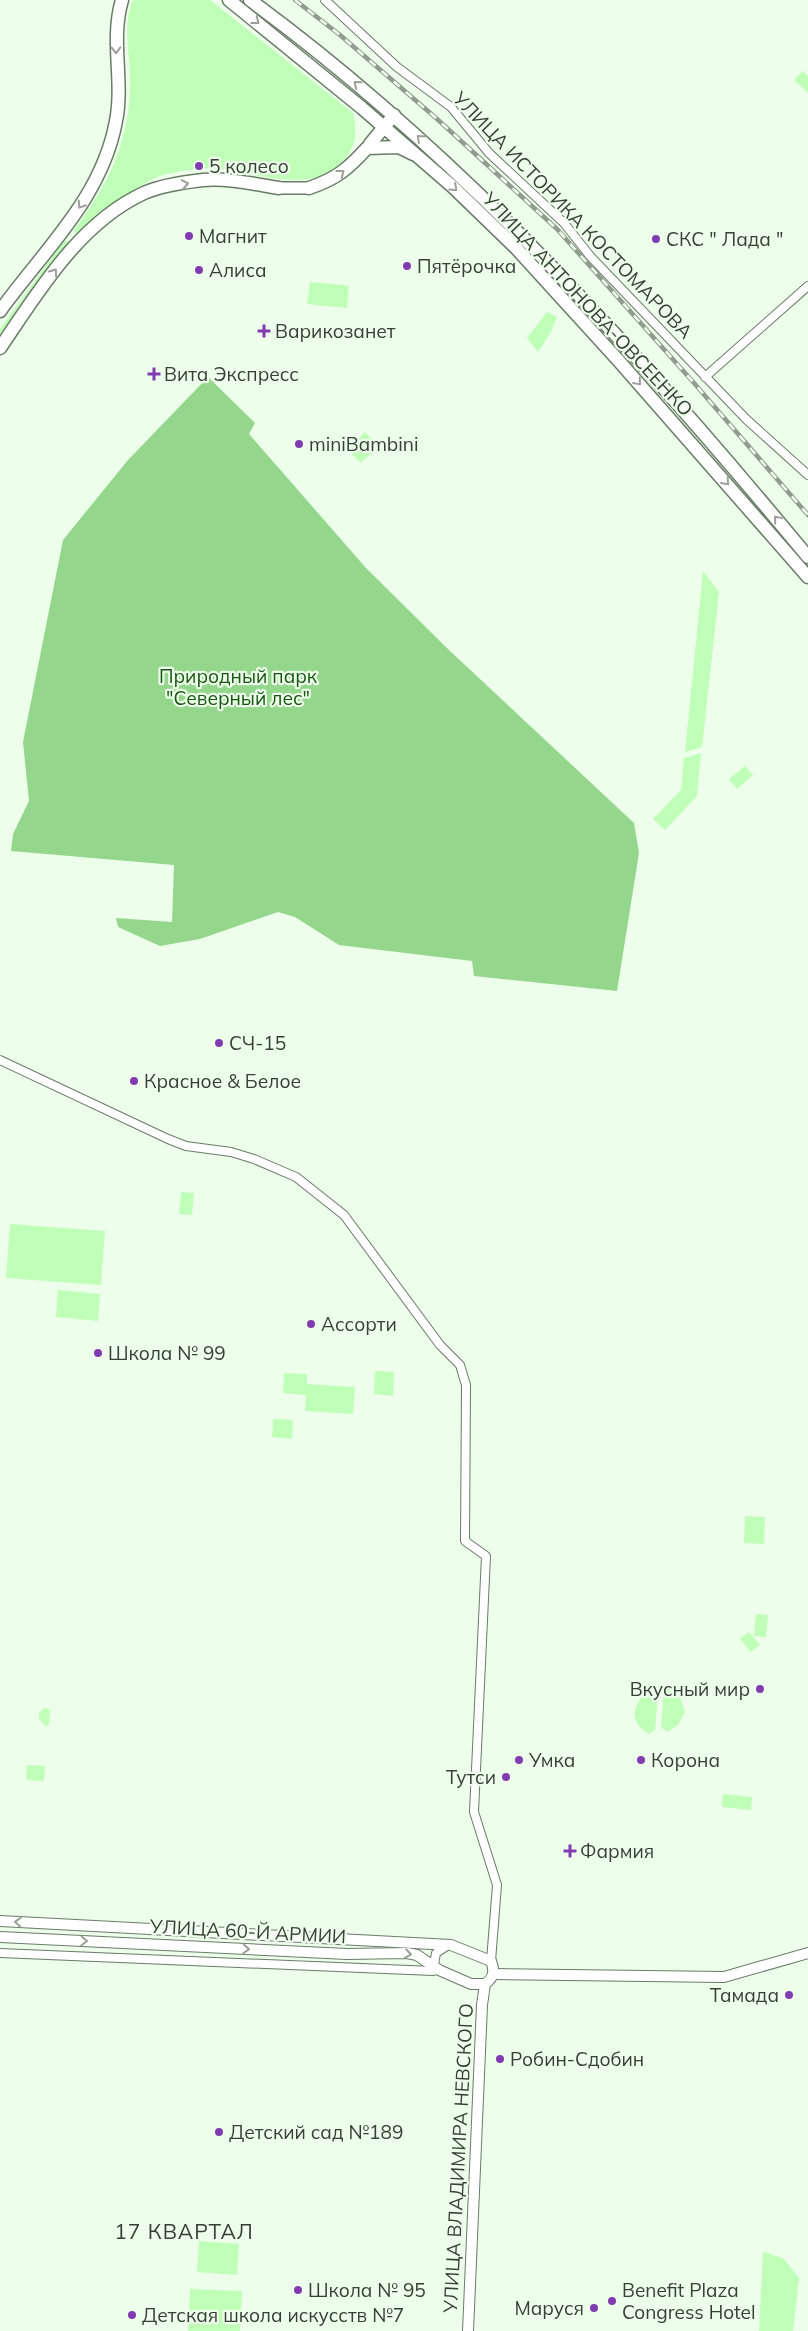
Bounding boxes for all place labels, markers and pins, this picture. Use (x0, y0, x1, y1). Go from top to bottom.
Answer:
place label: 5 колесо (209, 154, 289, 178)
marker: 5 колесо (193, 160, 205, 172)
place label: Магнит (199, 224, 267, 248)
place label: СКС " Лада " (666, 227, 783, 251)
marker: Магнит (183, 230, 195, 242)
marker: СКС " Лада " (650, 233, 662, 245)
place label: Пятёрочка (417, 254, 516, 278)
place label: Алиса (209, 258, 267, 282)
marker: Пятёрочка (401, 260, 413, 272)
marker: Алиса (193, 264, 205, 276)
place label: Варикозанет (275, 319, 396, 343)
marker: Варикозанет (257, 324, 271, 338)
place label: Вита Экспресс (164, 362, 299, 386)
marker: Вита Экспресс (148, 368, 160, 380)
place label: miniBambini (309, 432, 418, 456)
marker: miniBambini (293, 438, 305, 450)
place label: СЧ-15 (229, 1031, 286, 1055)
marker: СЧ-15 (213, 1037, 225, 1049)
place label: Красное & Белое (144, 1069, 301, 1093)
marker: Красное & Белое (128, 1075, 140, 1087)
place label: Ассорти (321, 1312, 397, 1336)
marker: Ассорти (305, 1318, 317, 1330)
place label: Школа № 99 (108, 1341, 226, 1365)
marker: Школа № 99 (92, 1347, 104, 1359)
place label: Вкусный мир (630, 1677, 750, 1701)
marker: Вкусный мир (754, 1683, 766, 1695)
place label: Умка (528, 1748, 575, 1772)
place label: Корона (651, 1748, 720, 1772)
marker: Умка (513, 1754, 525, 1766)
marker: Корона (635, 1754, 647, 1766)
place label: Тутси (446, 1765, 496, 1789)
marker: Тутси (500, 1771, 512, 1783)
place label: Фармия (580, 1839, 654, 1863)
marker: Фармия (564, 1845, 576, 1857)
place label: Тамада (710, 1983, 779, 2007)
marker: Тамада (783, 1989, 795, 2001)
place label: Робин-Сдобин (510, 2047, 644, 2071)
marker: Робин-Сдобин (494, 2053, 506, 2065)
place label: Детский сад №189 (229, 2120, 403, 2144)
marker: Детский сад №189 (213, 2126, 225, 2138)
place label: Школа № 95 (308, 2278, 426, 2302)
place label: Benefit Plaza Congress Hotel (622, 2278, 755, 2324)
marker: Школа № 95 (292, 2284, 304, 2296)
marker: Benefit Plaza Congress Hotel (606, 2295, 618, 2307)
place label: Маруся (514, 2296, 584, 2320)
marker: Маруся (588, 2302, 600, 2314)
place label: Детская школа искусств №7 (142, 2303, 404, 2327)
marker: Детская школа искусств №7 (126, 2309, 138, 2321)

